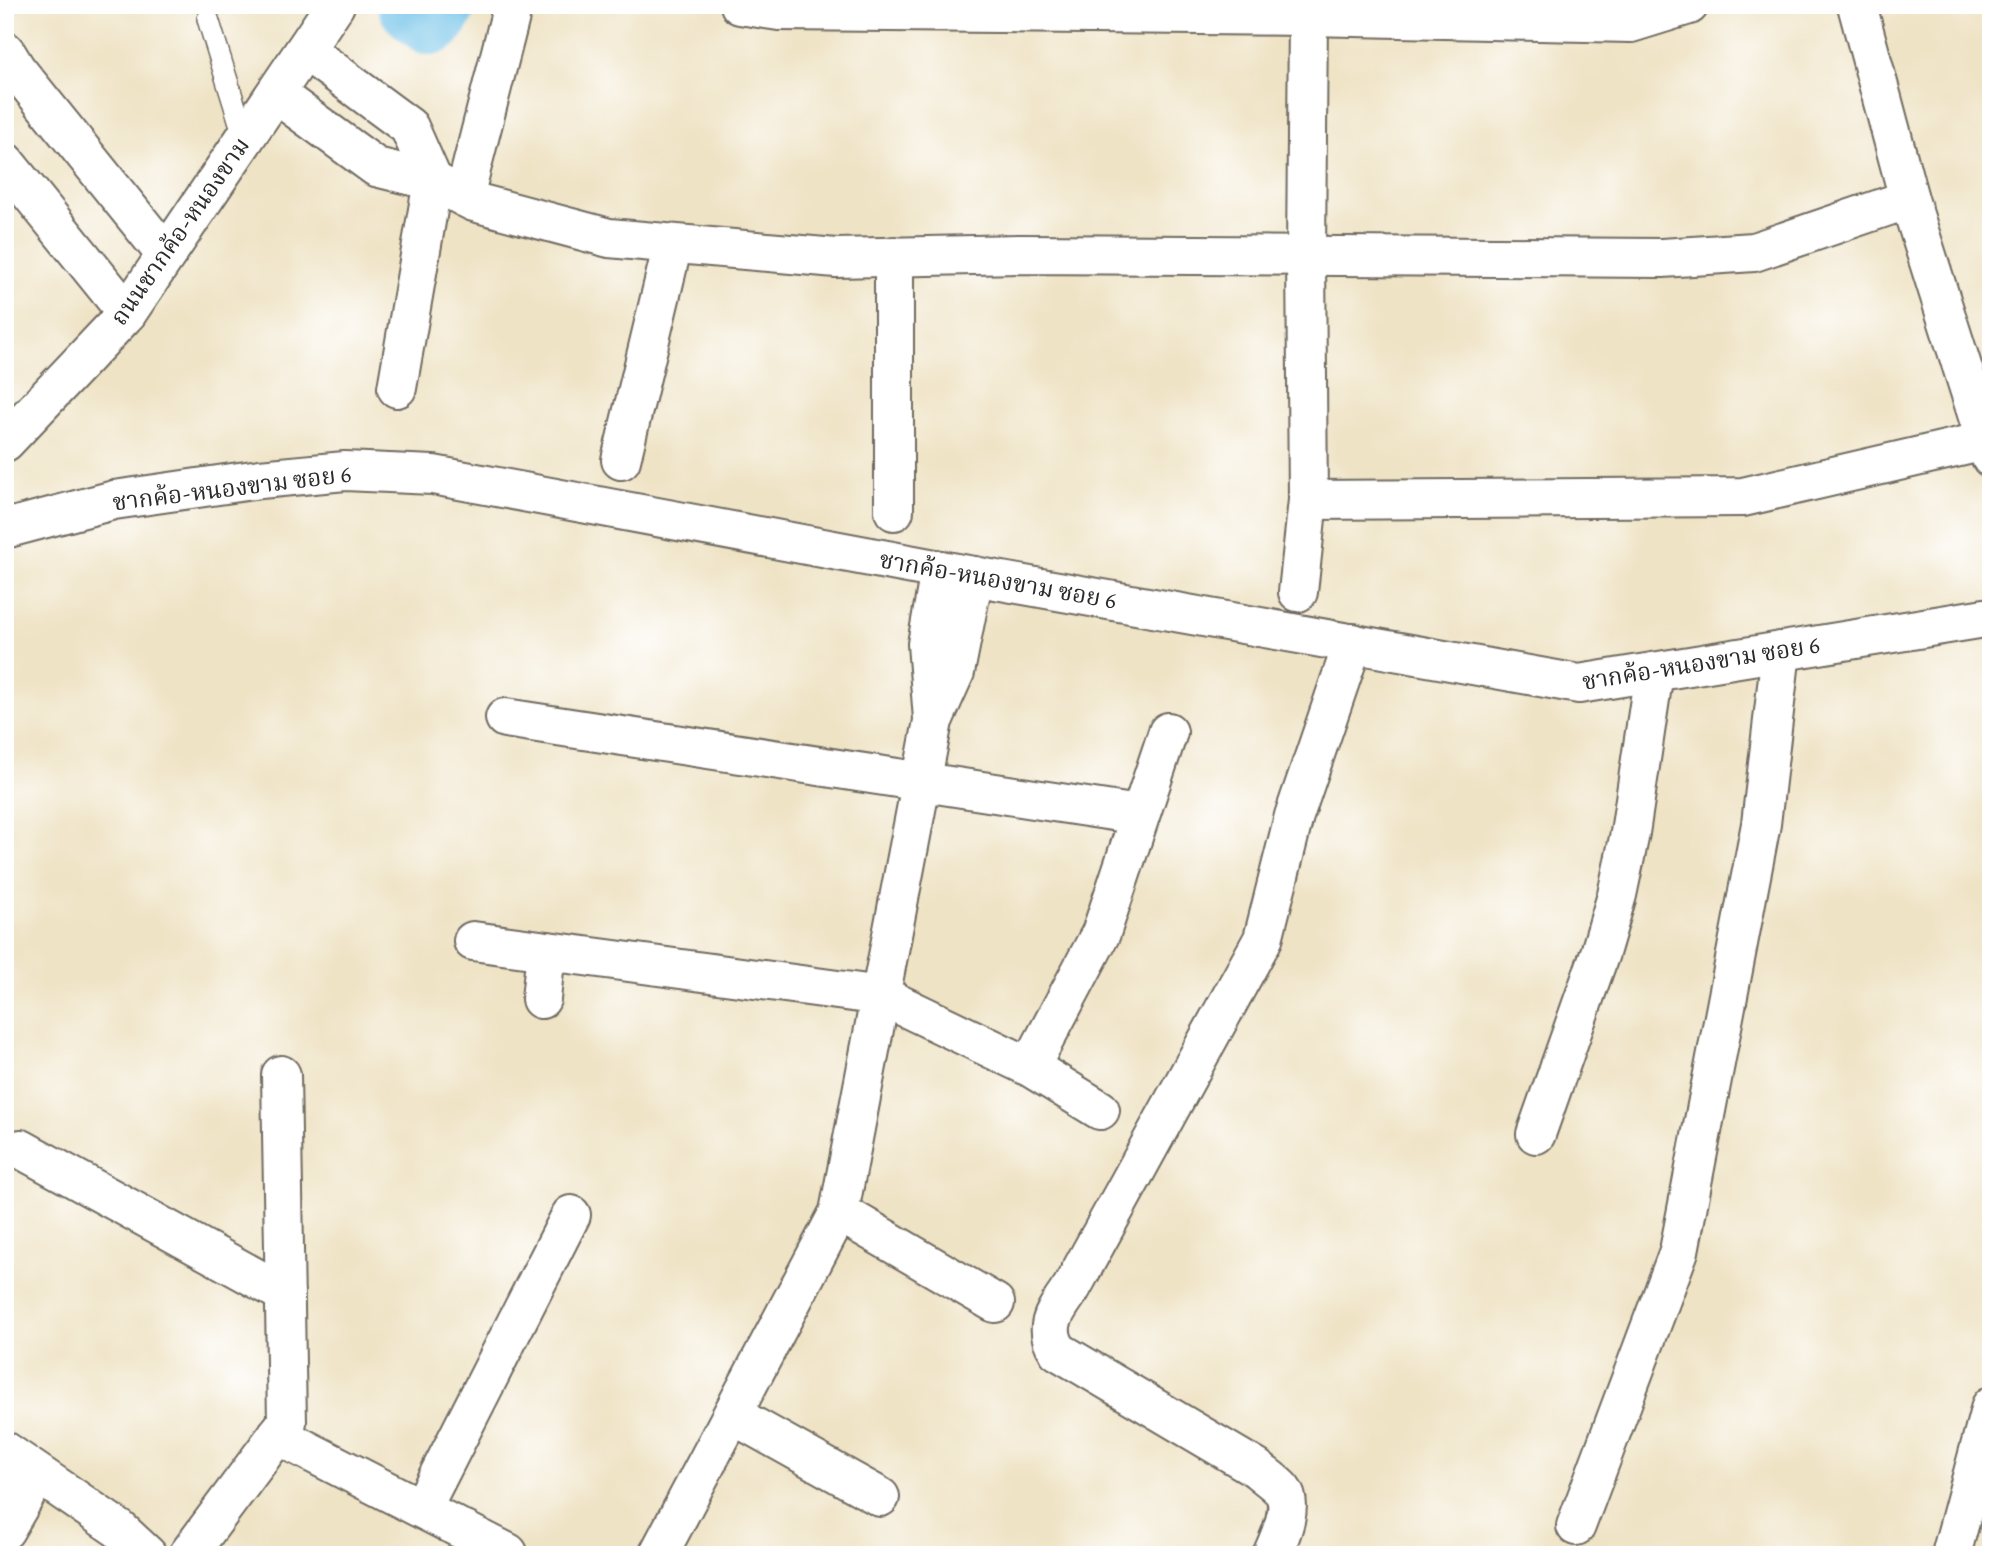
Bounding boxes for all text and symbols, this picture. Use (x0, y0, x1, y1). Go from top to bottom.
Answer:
street label: ถนนชากค้อ-หนองขาม (103, 131, 257, 331)
street label: ชากค้อ-หนองขาม ซอย 6 (111, 457, 353, 519)
street label: ชากค้อ-หนองขาม ซอย 6 (877, 543, 1119, 617)
street label: ชากค้อ-หนองขาม ซอย 6 (1580, 628, 1822, 698)

